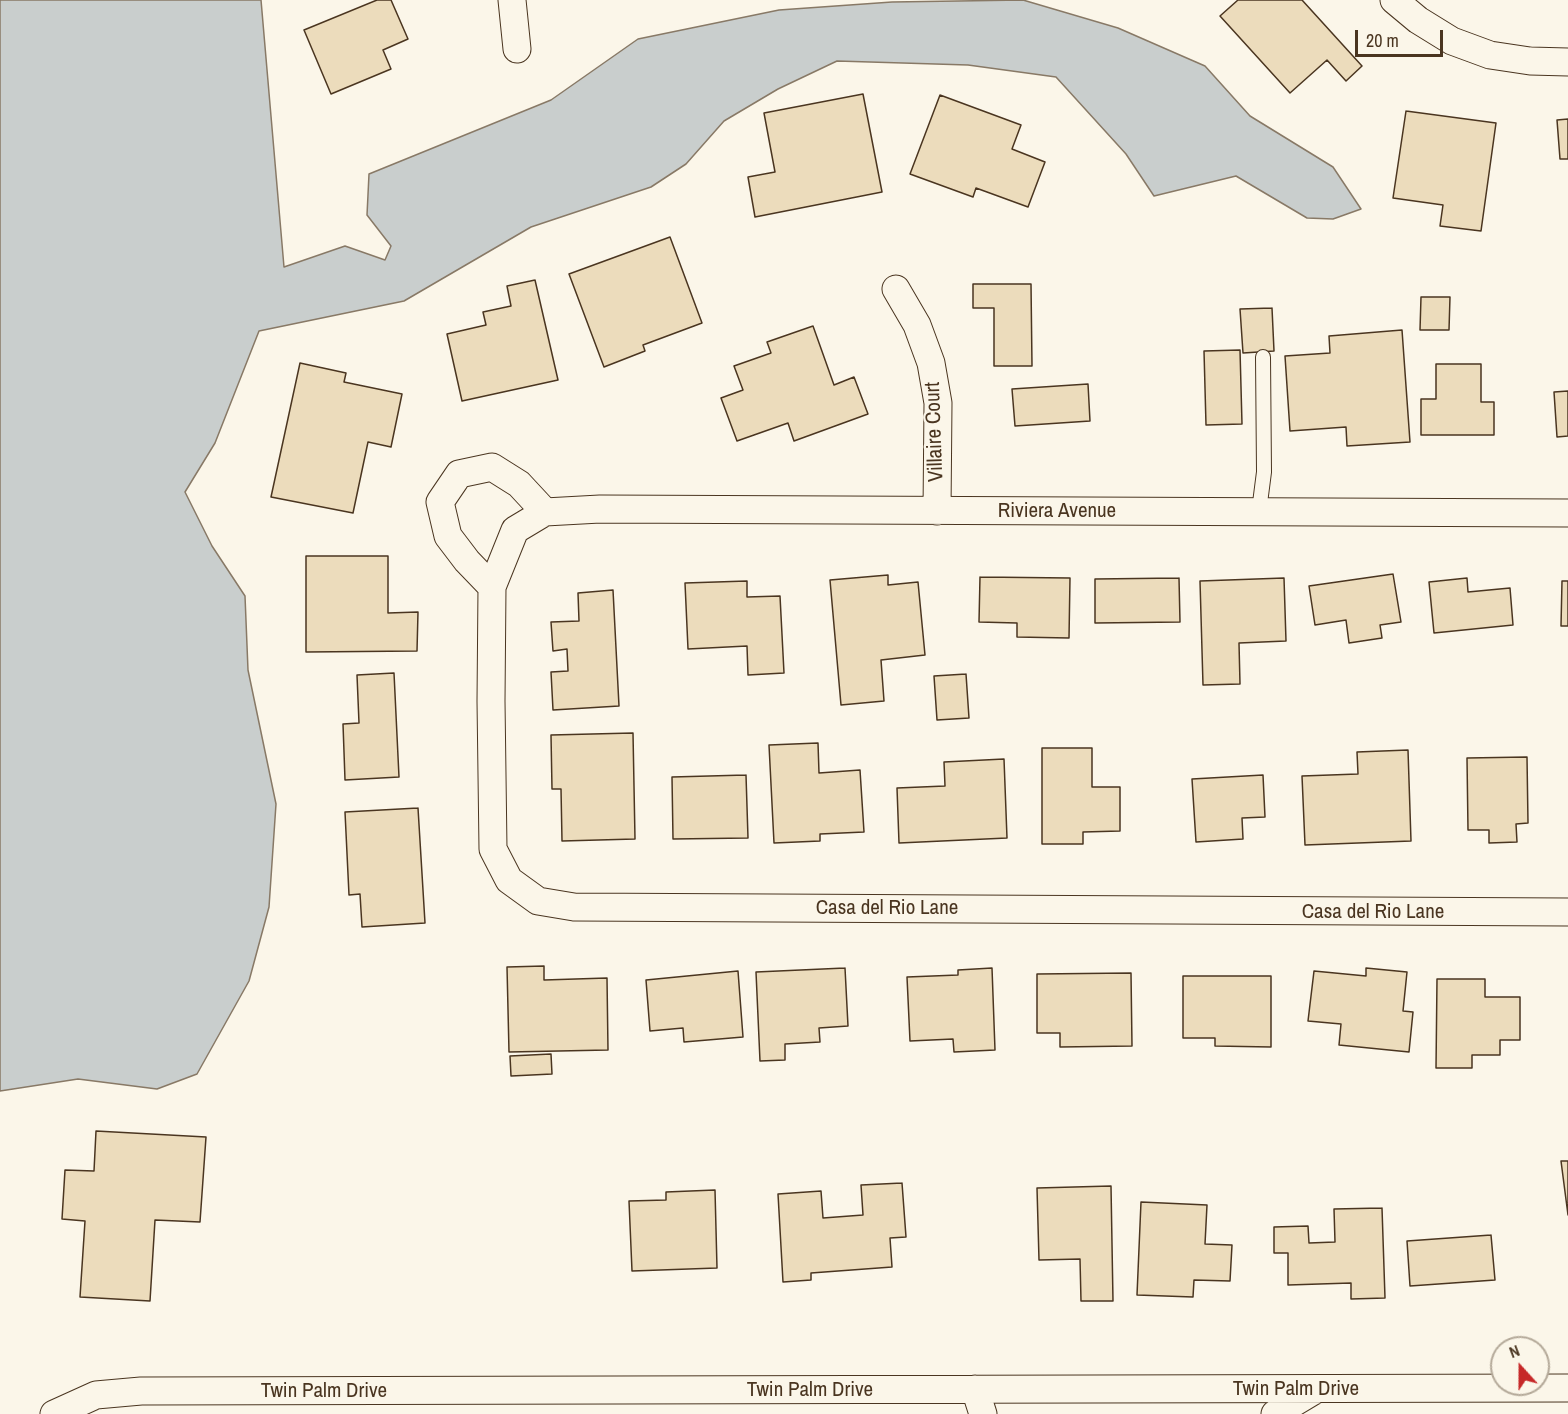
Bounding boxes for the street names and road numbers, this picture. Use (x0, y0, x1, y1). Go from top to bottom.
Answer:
street label: Villaire Court (921, 381, 949, 483)
street label: Riviera Avenue (998, 498, 1116, 524)
street label: Casa del Rio Lane (816, 895, 958, 921)
street label: Casa del Rio Lane (1302, 899, 1444, 925)
street label: Twin Palm Drive (1233, 1376, 1359, 1402)
street label: Twin Palm Drive (747, 1377, 873, 1403)
street label: Twin Palm Drive (261, 1378, 387, 1404)

